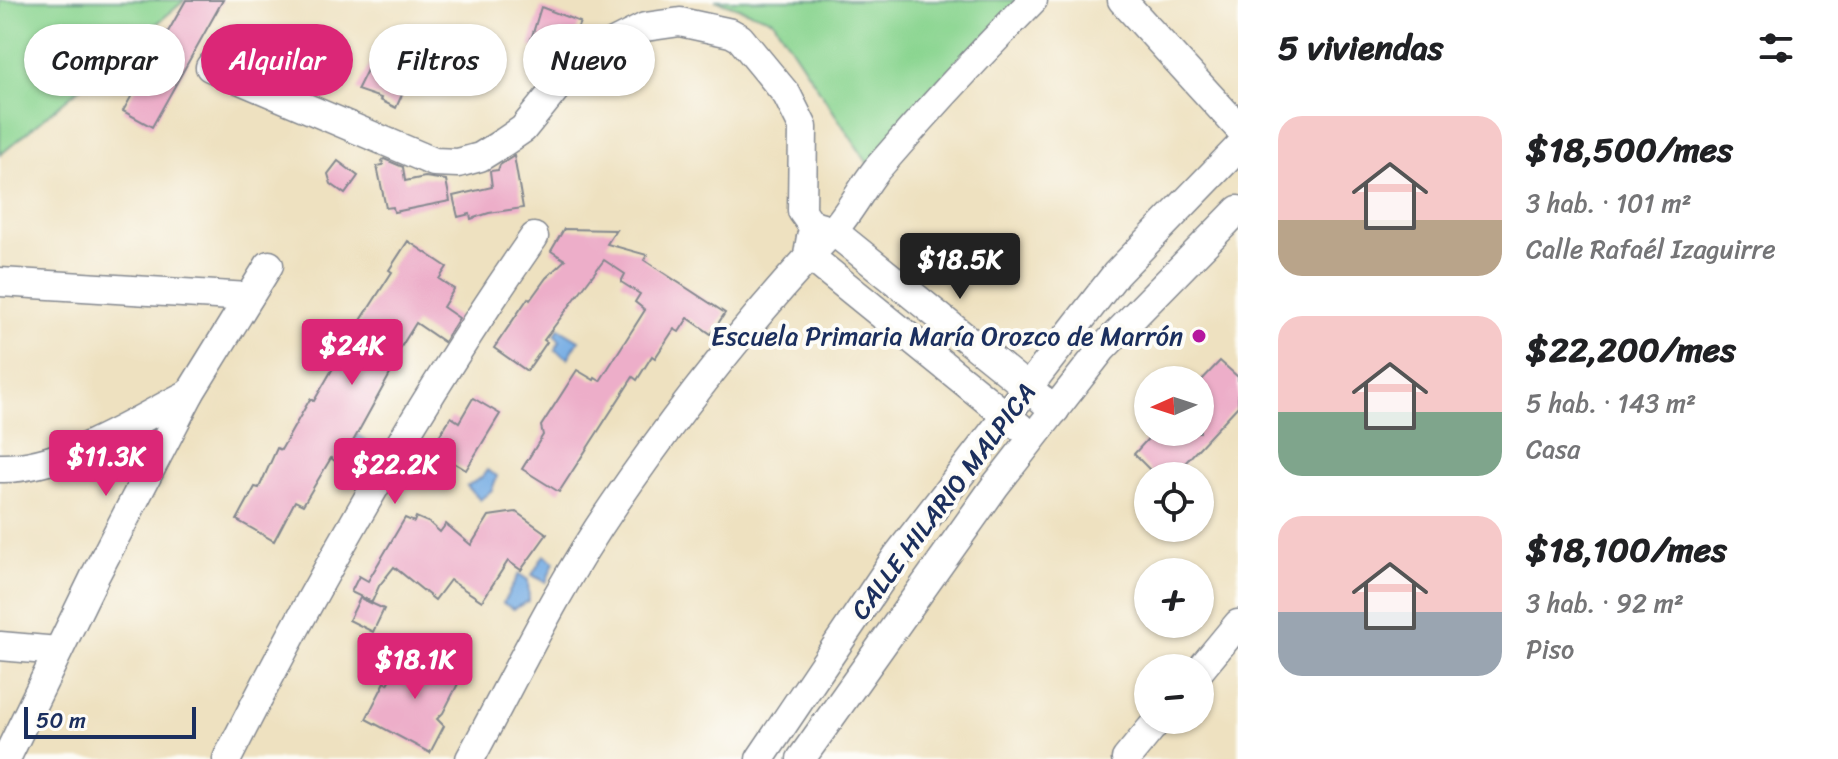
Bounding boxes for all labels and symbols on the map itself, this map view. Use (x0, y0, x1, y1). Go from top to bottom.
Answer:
pin: $18.5K (895, 233, 1025, 301)
place label: Escuela Primaria María Orozco de Marrón (711, 313, 1183, 359)
pin: $24K (305, 319, 399, 387)
marker: Escuela Primaria María Orozco de Marrón (1190, 327, 1208, 345)
north arrow (1134, 366, 1214, 446)
street label: CALLE HILARIO MALPICA (838, 372, 1048, 630)
pin: $11.3K (41, 430, 171, 498)
pin: $22.2K (330, 438, 460, 506)
pin: $18.1K (350, 633, 480, 701)
scale bar (24, 703, 196, 739)

